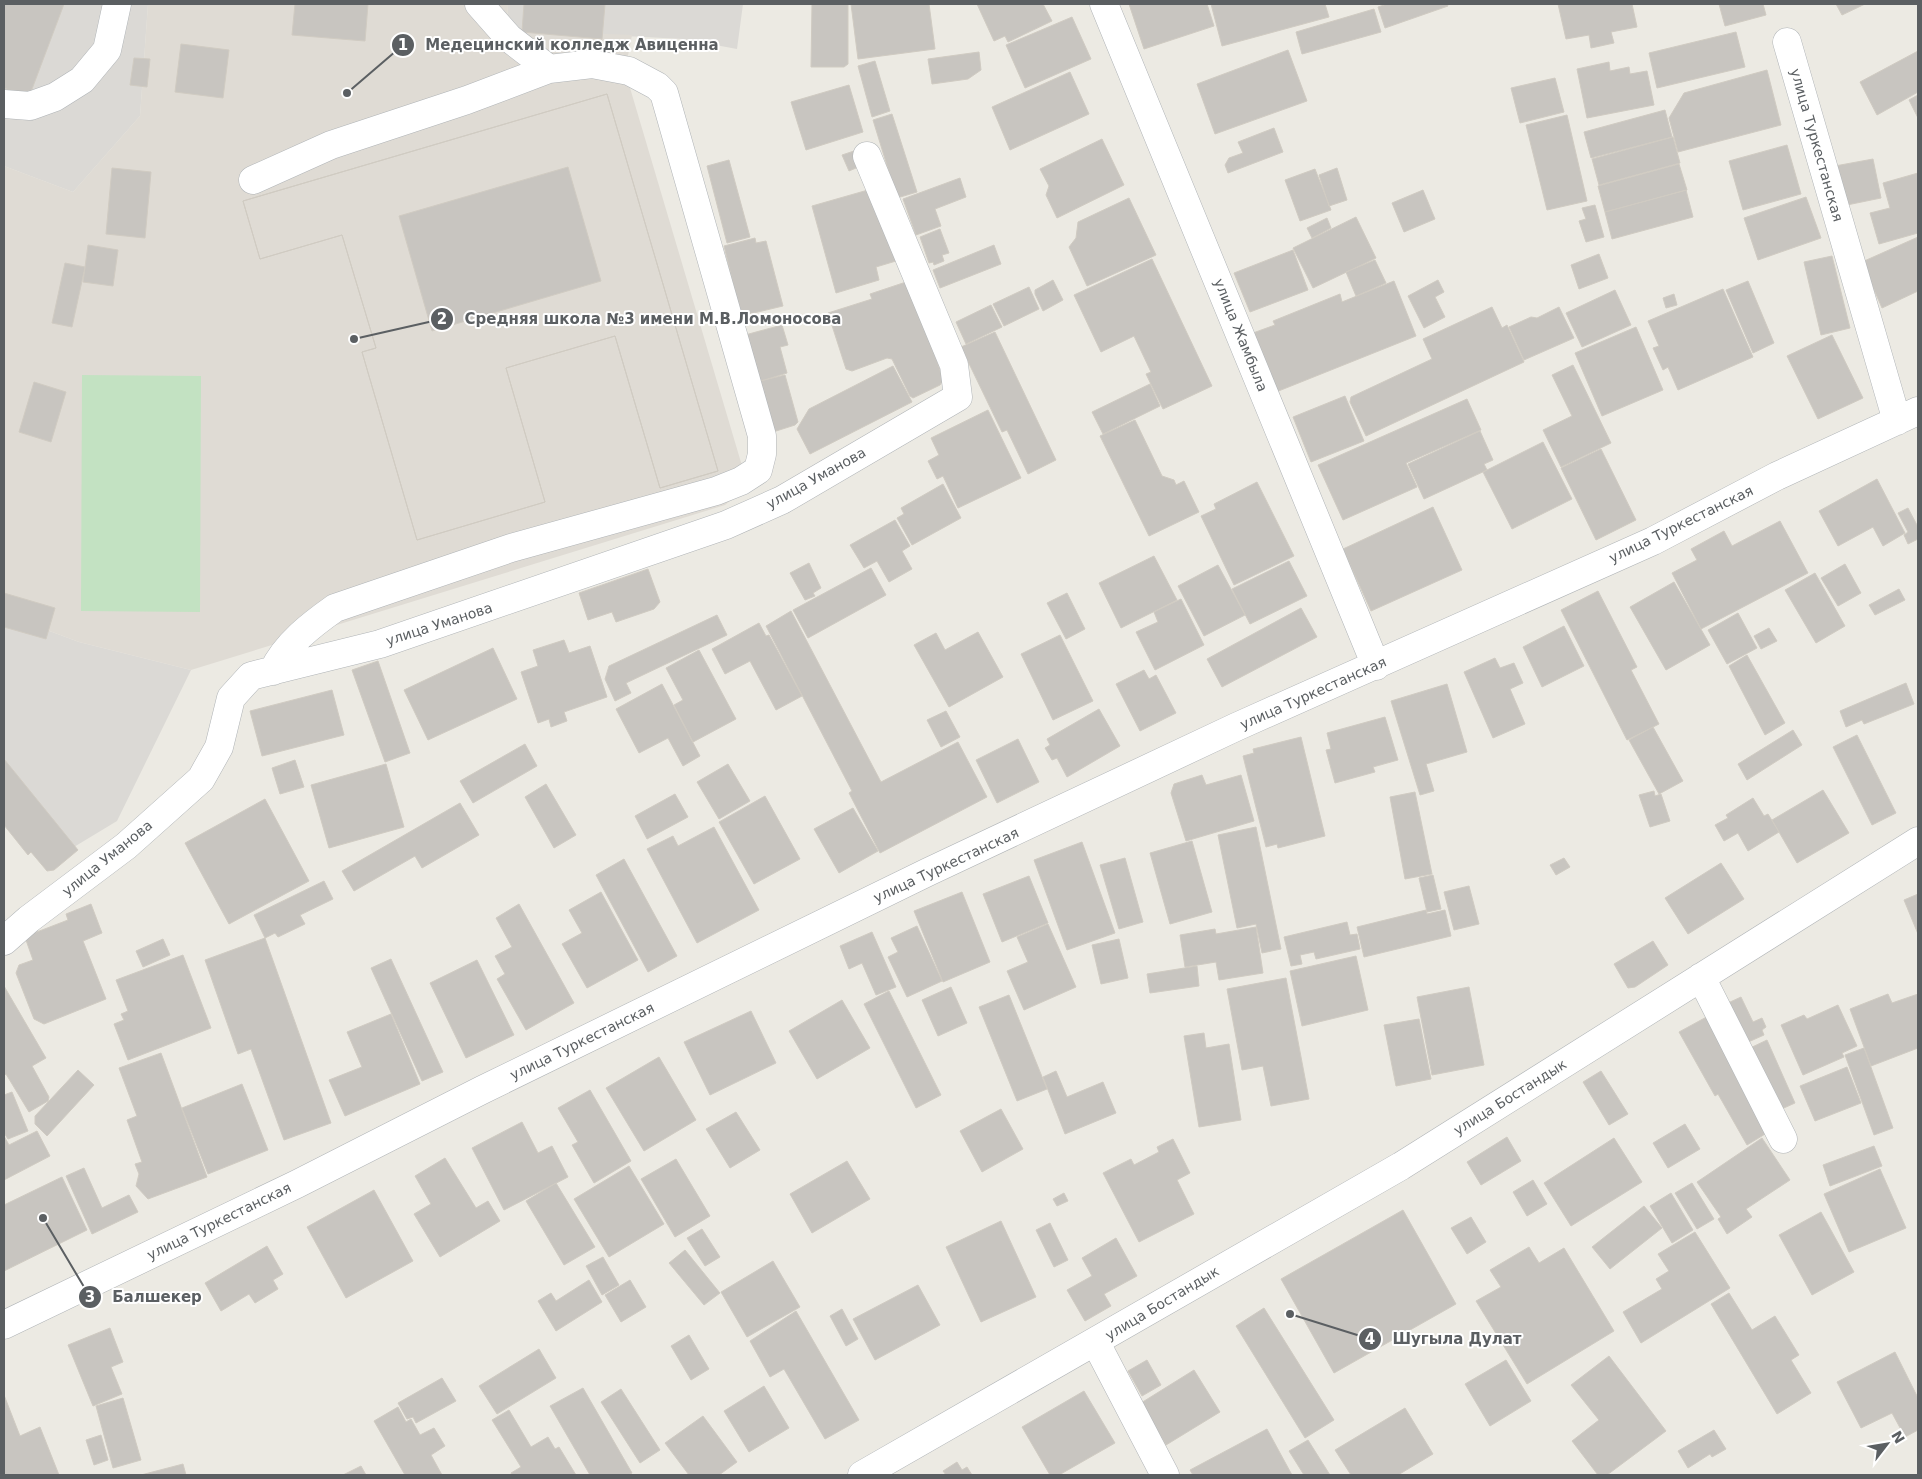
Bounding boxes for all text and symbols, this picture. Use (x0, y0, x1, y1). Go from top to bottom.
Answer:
callout: Медецинский колледж Авиценна (391, 30, 729, 60)
text: 1 (398, 36, 408, 54)
text: Медецинский колледж Авиценна (425, 36, 719, 54)
street label: улица Туркестанская (1787, 67, 1847, 223)
street label: улица Жамбыла (1211, 276, 1271, 394)
callout: Средняя школа №3 имени М.В.Ломоносова (429, 304, 851, 334)
text: 2 (437, 310, 447, 328)
text: Средняя школа №3 имени М.В.Ломоносова (465, 310, 841, 328)
street label: улица Уманова (764, 444, 868, 512)
street label: улица Туркестанская (1606, 482, 1756, 566)
street label: улица Уманова (384, 599, 494, 649)
street label: улица Туркестанская (1237, 653, 1389, 733)
street label: улица Уманова (59, 817, 155, 899)
street label: улица Туркестанская (871, 824, 1021, 906)
street label: улица Туркестанская (507, 999, 657, 1083)
street label: улица Бостандык (1451, 1056, 1569, 1138)
street label: улица Туркестанская (144, 1179, 294, 1263)
street label: улица Бостандык (1102, 1263, 1222, 1343)
callout: Балшекер (77, 1282, 212, 1312)
text: 3 (85, 1288, 95, 1306)
text: Балшекер (112, 1288, 202, 1306)
callout: Шугыла Дулат (1358, 1324, 1532, 1354)
text: 4 (1365, 1330, 1375, 1348)
text: Шугыла Дулат (1393, 1330, 1522, 1348)
north arrow (1862, 1419, 1912, 1469)
text: N (1888, 1428, 1908, 1446)

